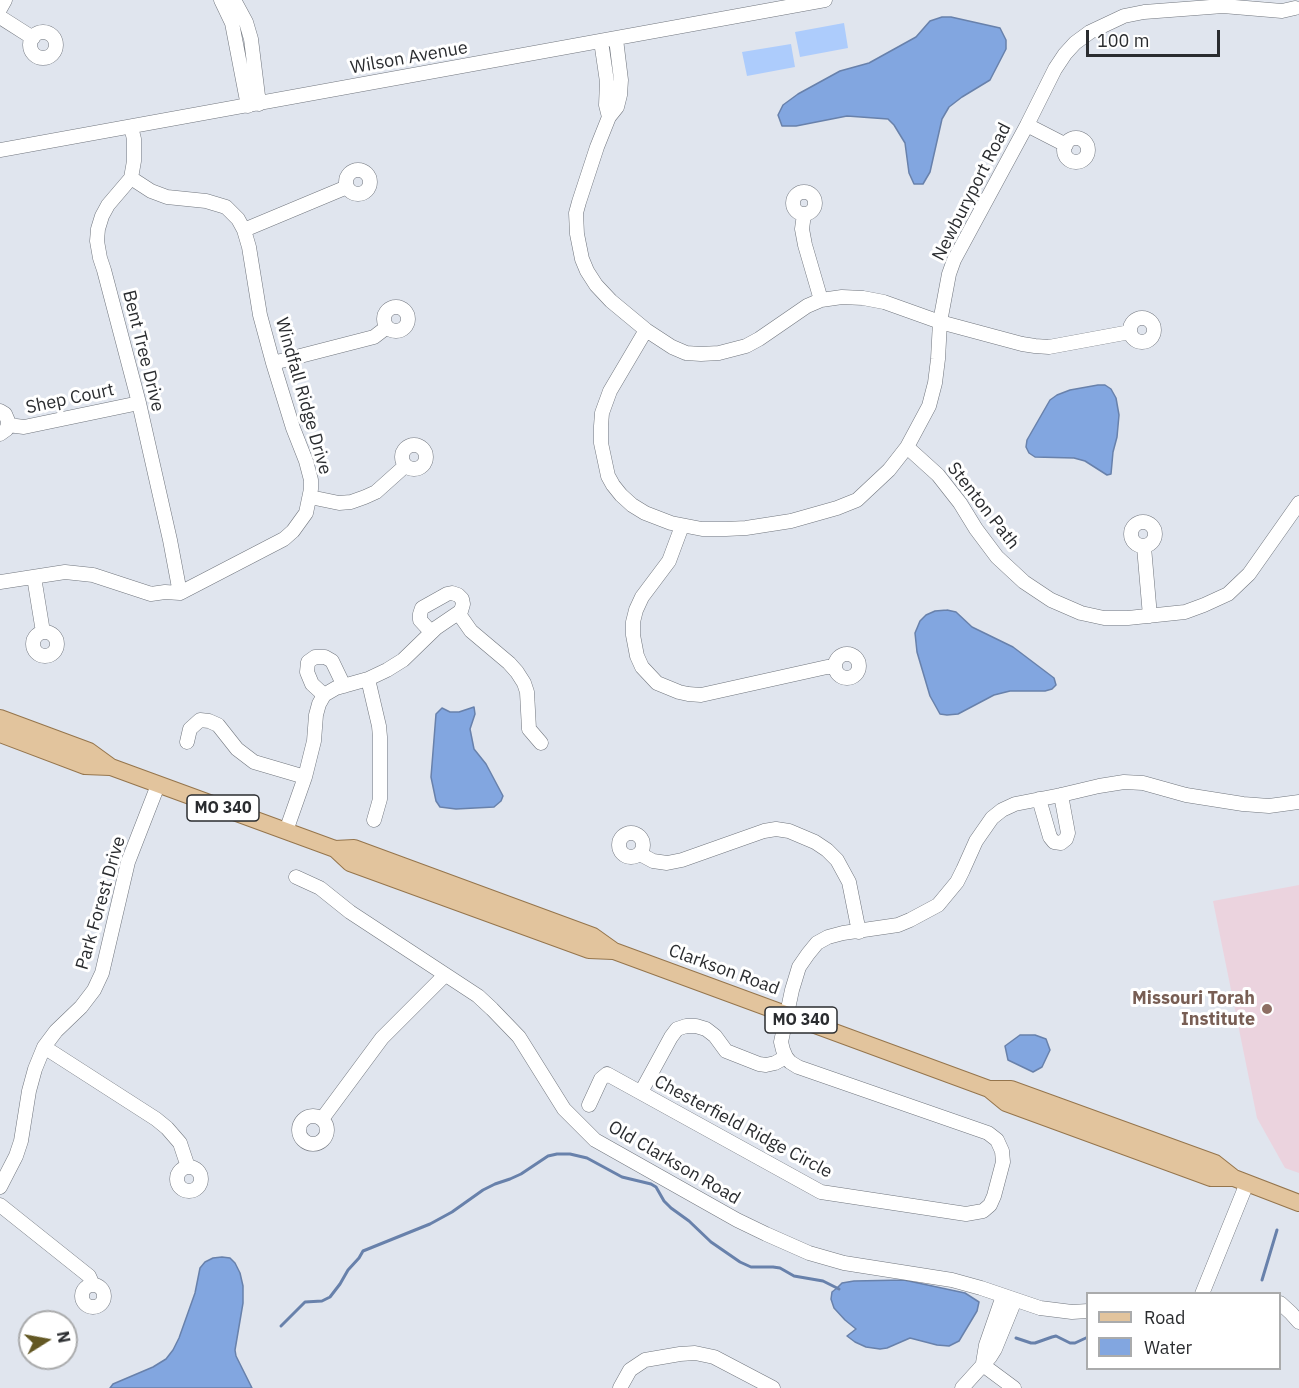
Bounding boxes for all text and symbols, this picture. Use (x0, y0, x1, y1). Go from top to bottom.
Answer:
scale bar (1089, 18, 1222, 56)
text: 100 m (1097, 29, 1149, 52)
street label: Wilson Avenue (349, 37, 469, 79)
street label: Newburyport Road (928, 119, 1016, 265)
street label: Bent Tree Drive (117, 288, 169, 414)
street label: Windfall Ridge Drive (270, 315, 336, 477)
street label: Shep Court (24, 379, 116, 419)
street label: Stenton Path (942, 458, 1024, 554)
road number: MO 340 (187, 795, 259, 821)
street label: Park Forest Drive (72, 834, 130, 972)
street label: Clarkson Road (666, 940, 782, 1000)
place label: Missouri Torah Institute (1132, 988, 1255, 1030)
marker: Missouri Torah Institute (1260, 1002, 1274, 1016)
road number: MO 340 (765, 1007, 837, 1033)
street label: Chesterfield Ridge Circle (650, 1071, 836, 1183)
street label: Old Clarkson Road (604, 1116, 744, 1210)
legend (1086, 1292, 1281, 1370)
text: Road (1144, 1306, 1185, 1329)
north arrow (18, 1310, 78, 1370)
text: N (53, 1329, 75, 1345)
text: Water (1144, 1336, 1192, 1359)

